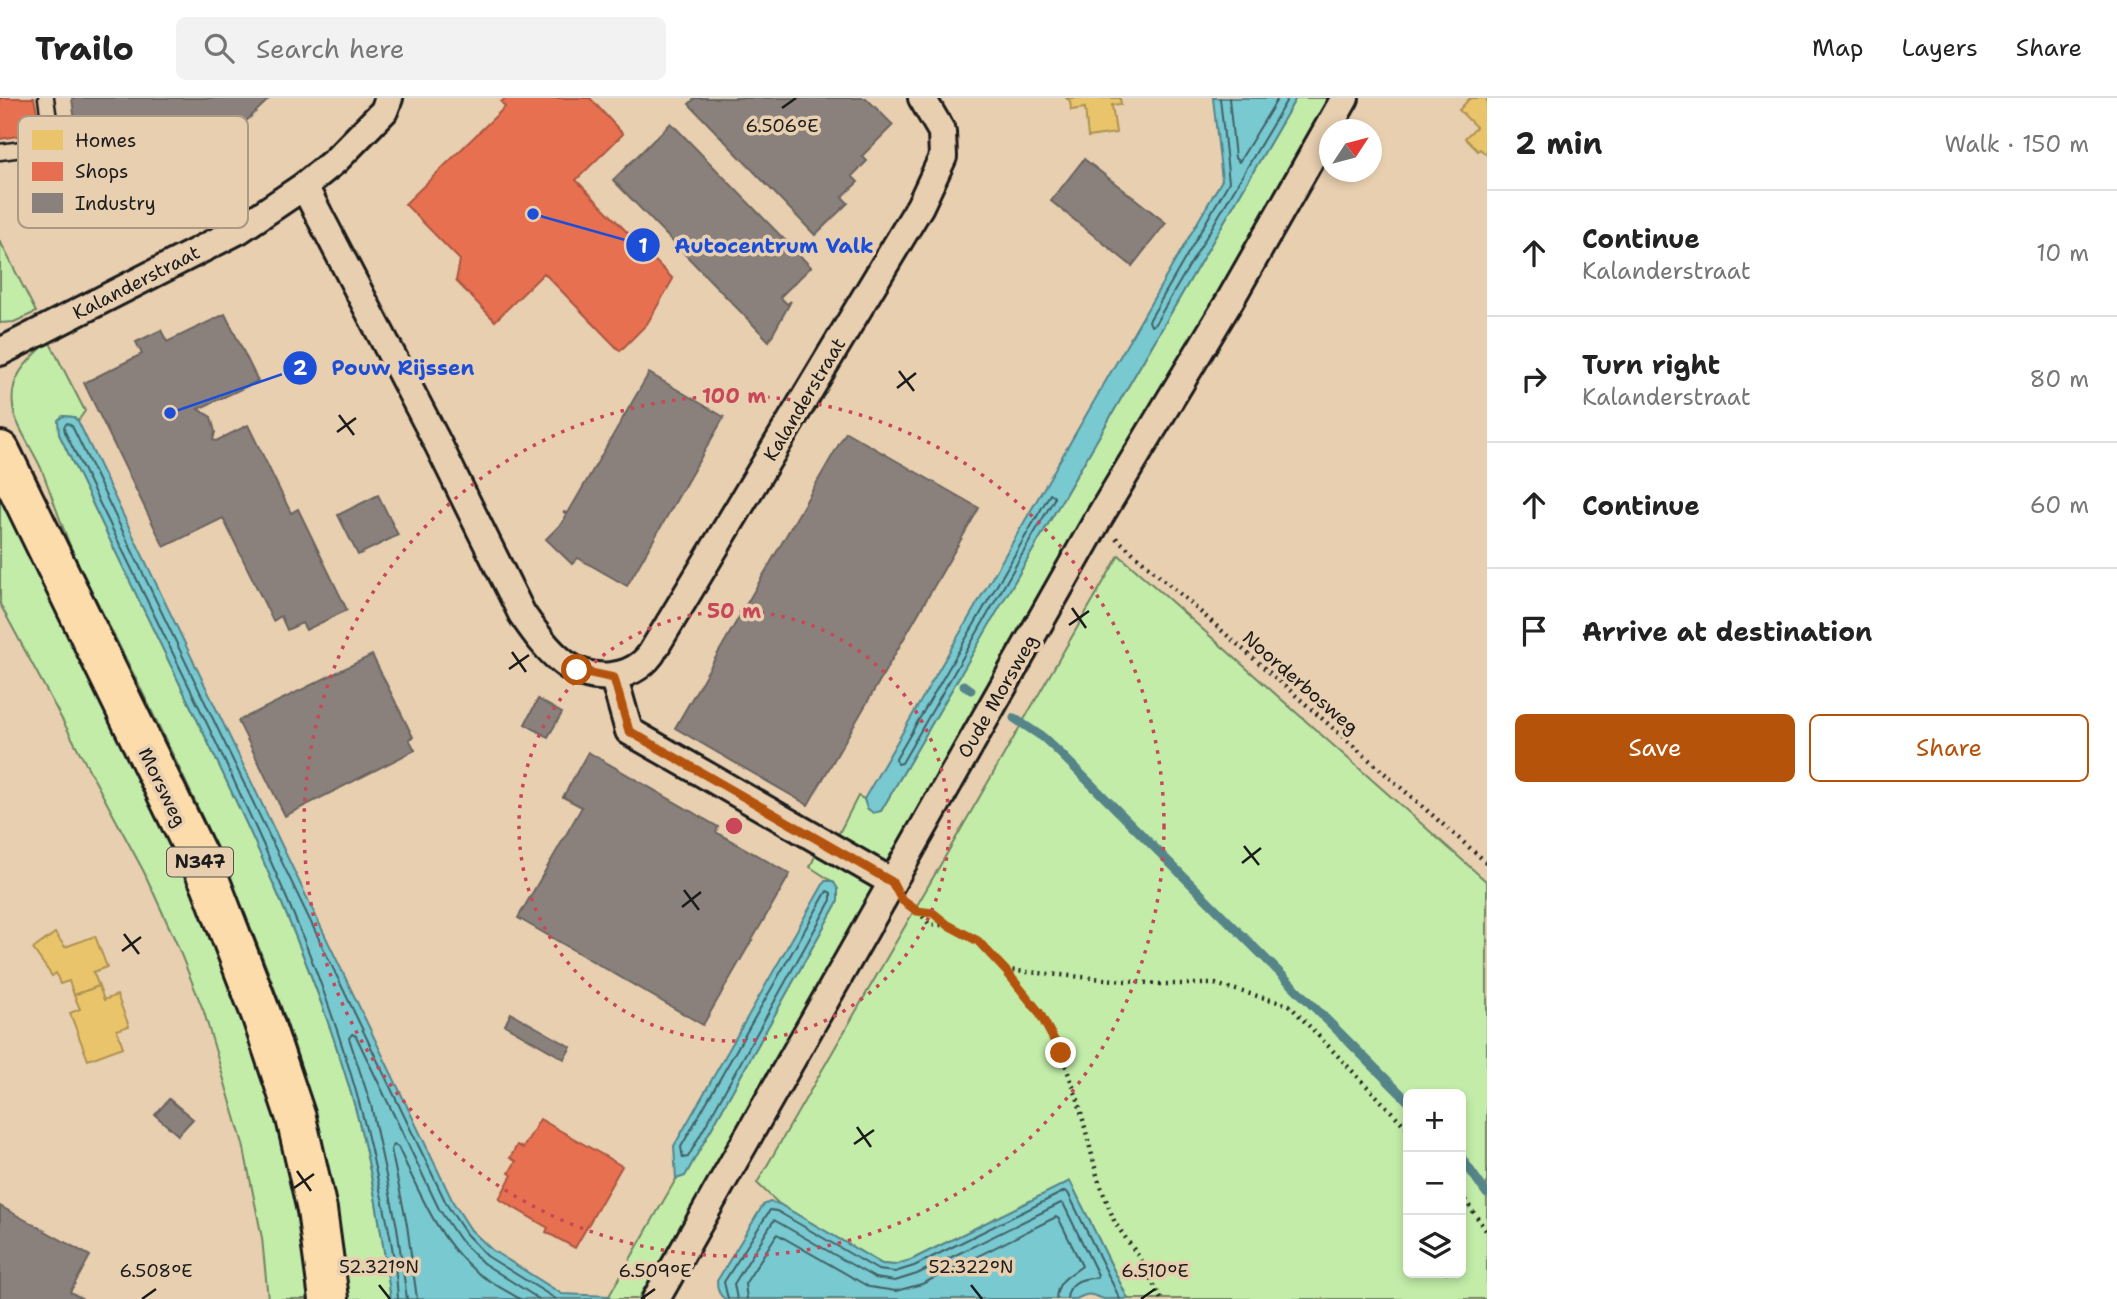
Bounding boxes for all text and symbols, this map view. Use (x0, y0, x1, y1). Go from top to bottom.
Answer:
search box (176, 17, 666, 80)
text: Trailo (35, 26, 134, 71)
icon: search (200, 29, 238, 67)
text: Search here (256, 31, 405, 66)
text: Map (1812, 32, 1863, 64)
text: Layers (1901, 32, 1978, 64)
text: Share (2016, 32, 2082, 64)
text: 6.506°E (745, 114, 819, 138)
legend (18, 116, 248, 228)
north arrow (1319, 119, 1382, 182)
text: 2 min (1515, 123, 1602, 164)
text: Homes (75, 128, 136, 153)
text: Walk · 150 m (1944, 129, 2089, 159)
text: Shops (75, 159, 129, 184)
text: Industry (75, 191, 156, 216)
text: Continue (1582, 221, 1700, 256)
callout: Autocentrum Valk (626, 224, 888, 266)
text: 1 (638, 232, 648, 260)
text: Autocentrum Valk (674, 232, 874, 260)
icon: ahead (1515, 234, 1553, 272)
text: 10 m (2036, 238, 2089, 268)
street label: Kalanderstraat (68, 240, 204, 325)
text: Kalanderstraat (1582, 256, 1751, 286)
street label: Kalanderstraat (758, 333, 851, 466)
callout: Pouw Rijssen (283, 347, 489, 389)
text: Turn right (1582, 347, 1720, 382)
text: 2 (293, 354, 308, 382)
text: Pouw Rijssen (331, 354, 475, 382)
icon: right (1515, 360, 1553, 398)
text: 80 m (2030, 364, 2089, 394)
text: 100 m (702, 382, 766, 410)
text: Kalanderstraat (1582, 382, 1751, 412)
icon: ahead (1515, 486, 1553, 524)
text: Continue (1582, 488, 1700, 523)
text: 60 m (2030, 490, 2089, 520)
text: 50 m (707, 597, 761, 625)
icon: arrive (1515, 612, 1553, 650)
text: Arrive at destination (1582, 614, 1872, 649)
street label: Noorderbosweg (1237, 625, 1364, 740)
street label: Oude Morsweg (952, 630, 1043, 763)
route start (561, 654, 592, 685)
button: Save (1515, 714, 1795, 782)
button: Share (1809, 714, 2089, 782)
street label: Morsweg (133, 743, 192, 831)
centre of rings (722, 814, 746, 838)
road number: N347 (167, 848, 233, 876)
route end (1045, 1037, 1076, 1068)
map controls (1403, 1089, 1466, 1278)
button: + (1403, 1089, 1466, 1152)
button: − (1403, 1152, 1466, 1215)
button: layers (1403, 1215, 1466, 1278)
text: 52.321°N (339, 1255, 419, 1279)
text: 52.322°N (928, 1255, 1014, 1279)
text: 6.508°E (119, 1259, 193, 1283)
text: 6.509°E (619, 1259, 691, 1283)
text: 6.510°E (1121, 1259, 1189, 1283)

